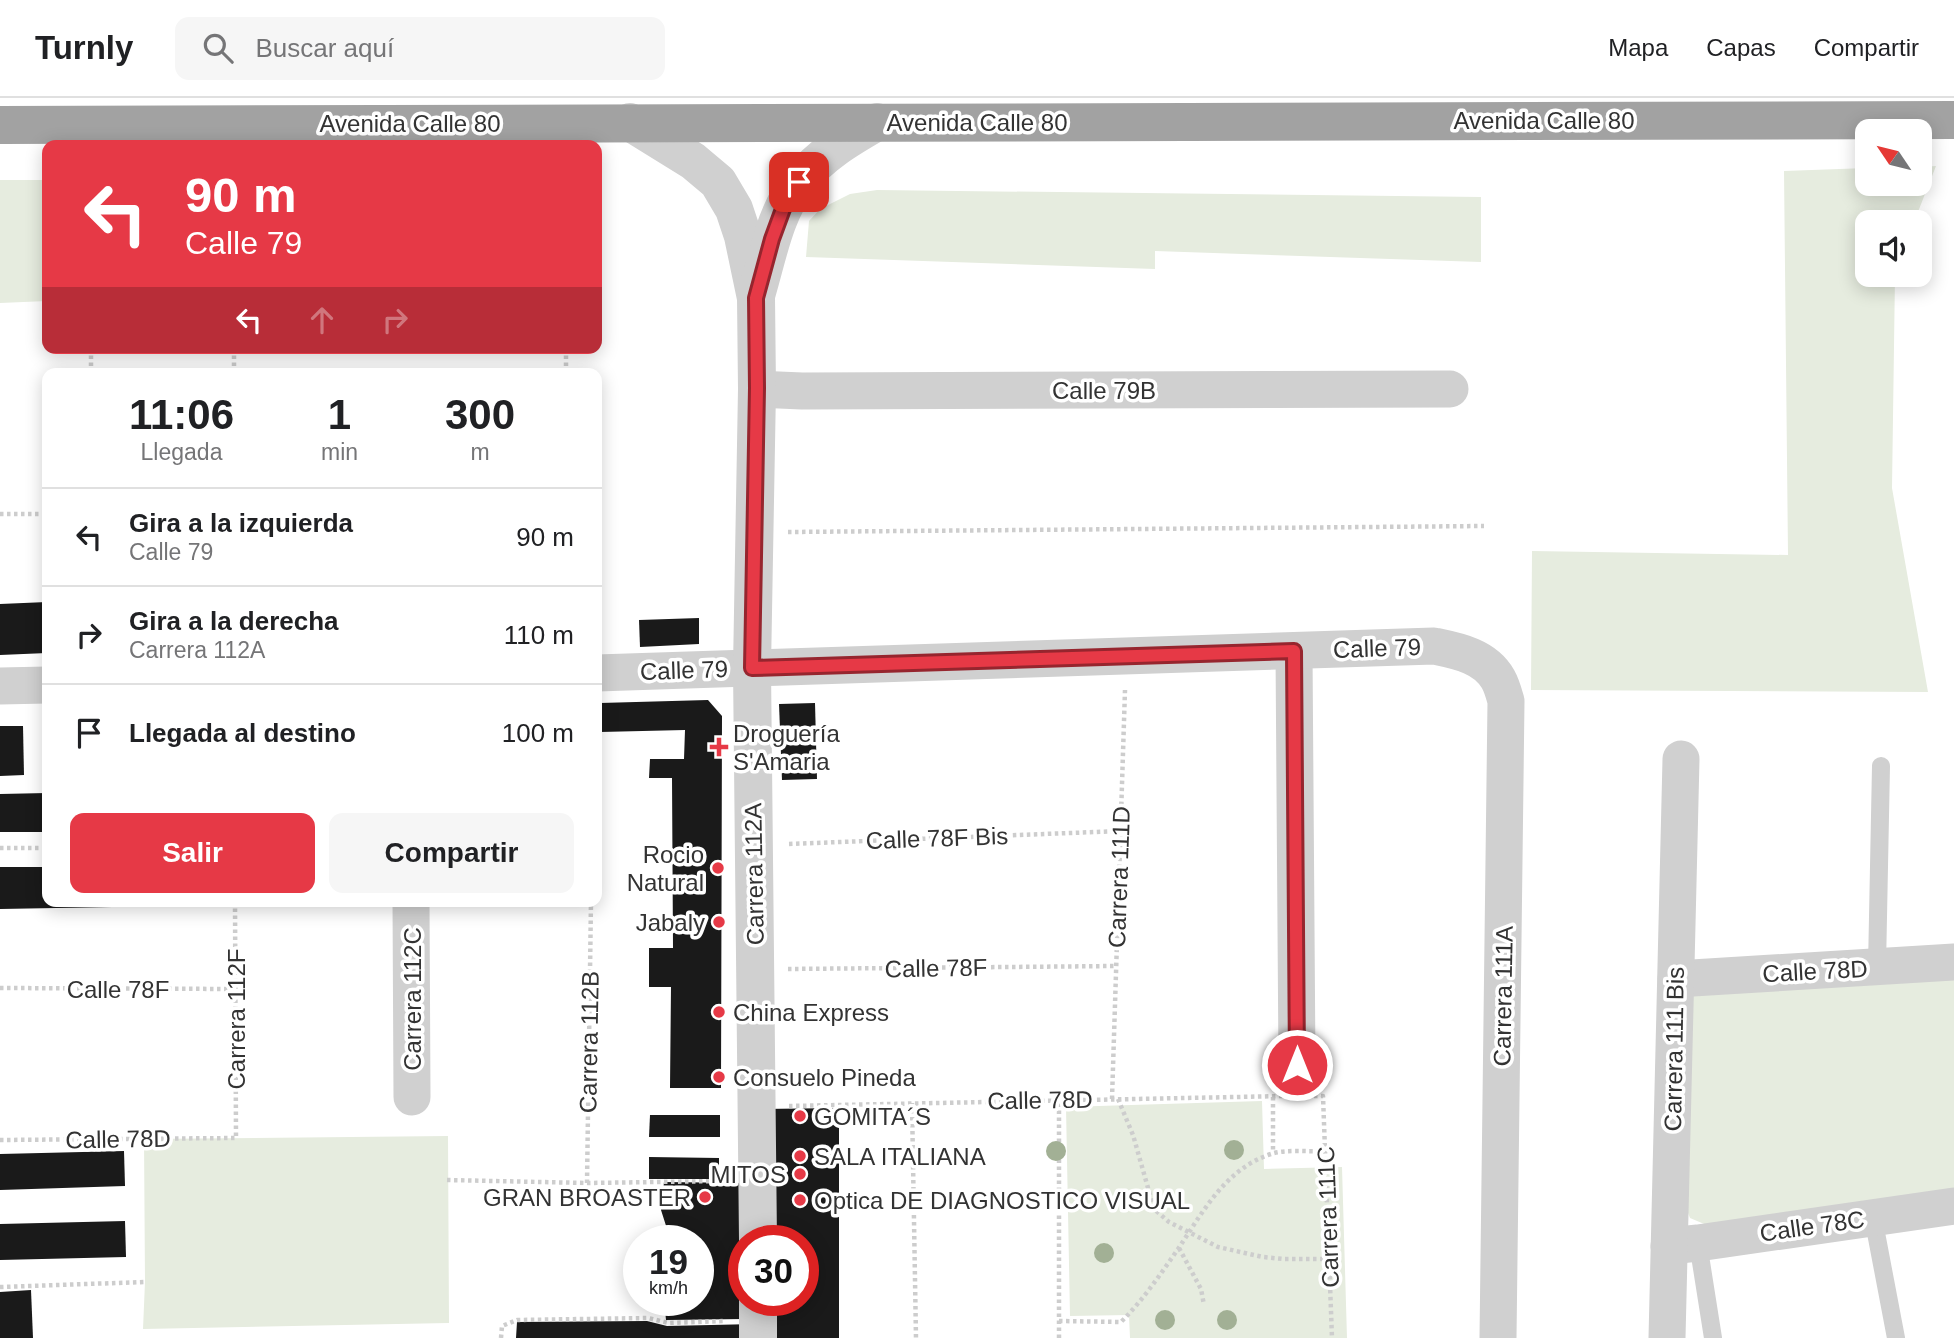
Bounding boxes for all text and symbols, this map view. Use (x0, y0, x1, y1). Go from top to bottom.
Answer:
search box (175, 17, 665, 80)
text: Turnly (35, 29, 133, 66)
icon: search (199, 29, 237, 67)
text: Buscar aquí (255, 33, 394, 63)
text: Mapa (1608, 34, 1668, 61)
text: Capas (1706, 34, 1776, 61)
text: Compartir (1814, 34, 1919, 61)
street label: Avenida Calle 80 (1453, 107, 1635, 134)
street label: Avenida Calle 80 (886, 109, 1068, 136)
street label: Avenida Calle 80 (319, 110, 501, 137)
north arrow (1855, 119, 1932, 196)
map controls (1855, 119, 1932, 287)
pin (769, 152, 829, 212)
icon: arrive (780, 163, 818, 201)
icon: left (70, 168, 161, 259)
text: 90 m (185, 168, 297, 222)
button: sound (1855, 210, 1932, 287)
text: Calle 79 (185, 225, 302, 261)
icon: left (230, 301, 268, 339)
icon: ahead (303, 301, 341, 339)
icon: right (376, 301, 414, 339)
street label: Calle 79B (1052, 377, 1156, 404)
text: 11:06 (129, 391, 234, 438)
text: 1 (328, 391, 351, 438)
text: 300 (445, 391, 515, 438)
text: Llegada (141, 439, 222, 465)
text: min (321, 439, 358, 465)
text: m (470, 439, 490, 465)
text: Gira a la izquierda (129, 508, 353, 538)
icon: left (70, 518, 108, 556)
text: 90 m (516, 522, 574, 552)
text: Calle 79 (129, 539, 213, 565)
text: Gira a la derecha (129, 606, 339, 636)
icon: right (70, 616, 108, 654)
text: 110 m (504, 620, 574, 650)
street label: Calle 79 (1333, 633, 1421, 663)
text: Carrera 112A (129, 637, 265, 663)
street label: Calle 79 (640, 655, 728, 685)
icon: arrive (70, 714, 108, 752)
text: Llegada al destino (129, 718, 356, 748)
text: 100 m (502, 718, 574, 748)
place label: Droguería S'Amaria (733, 720, 840, 775)
marker: Droguería S'Amaria (711, 739, 727, 755)
street label: Carrera 112A (739, 803, 769, 945)
street label: Carrera 111D (1103, 806, 1135, 948)
button: Salir (70, 813, 315, 893)
button: Compartir (329, 813, 574, 893)
street label: Calle 78F Bis (865, 822, 1009, 854)
place label: Rocio Natural (627, 841, 704, 896)
marker: Rocio Natural (710, 860, 726, 876)
place label: Jabaly (636, 909, 705, 936)
marker: Jabaly (711, 914, 727, 930)
street label: Carrera 111A (1488, 926, 1518, 1066)
street label: Carrera 112C (399, 927, 426, 1071)
street label: Carrera 112F (223, 949, 250, 1089)
street label: Calle 78F (884, 954, 988, 982)
street label: Calle 78D (1762, 955, 1868, 987)
street label: Carrera 111 Bis (1659, 967, 1689, 1131)
street label: Carrera 112B (574, 971, 604, 1113)
street label: Calle 78F (67, 976, 169, 1003)
place label: China Express (733, 999, 889, 1026)
marker: China Express (711, 1004, 727, 1020)
position arrow (1260, 1028, 1334, 1102)
place label: Consuelo Pineda (733, 1064, 916, 1091)
marker: Consuelo Pineda (711, 1069, 727, 1085)
street label: Calle 78D (987, 1086, 1093, 1114)
place label: GOMITA´S (814, 1103, 931, 1130)
marker: GOMITA´S (792, 1108, 808, 1124)
street label: Calle 78D (65, 1125, 171, 1153)
place label: SALA ITALIANA (814, 1143, 986, 1170)
street label: Carrera 111C (1312, 1146, 1344, 1288)
marker: SALA ITALIANA (792, 1148, 808, 1164)
place label: MITOS (710, 1161, 786, 1188)
marker: MITOS (792, 1166, 808, 1182)
place label: GRAN BROASTER (483, 1184, 691, 1211)
place label: Optica DE DIAGNOSTICO VISUAL (814, 1187, 1190, 1214)
marker: GRAN BROASTER (697, 1189, 713, 1205)
marker: Optica DE DIAGNOSTICO VISUAL (792, 1192, 808, 1208)
street label: Calle 78C (1758, 1205, 1866, 1247)
speed limit sign: 30 (728, 1225, 819, 1316)
text: 19 (649, 1242, 688, 1281)
text: km/h (649, 1278, 688, 1298)

